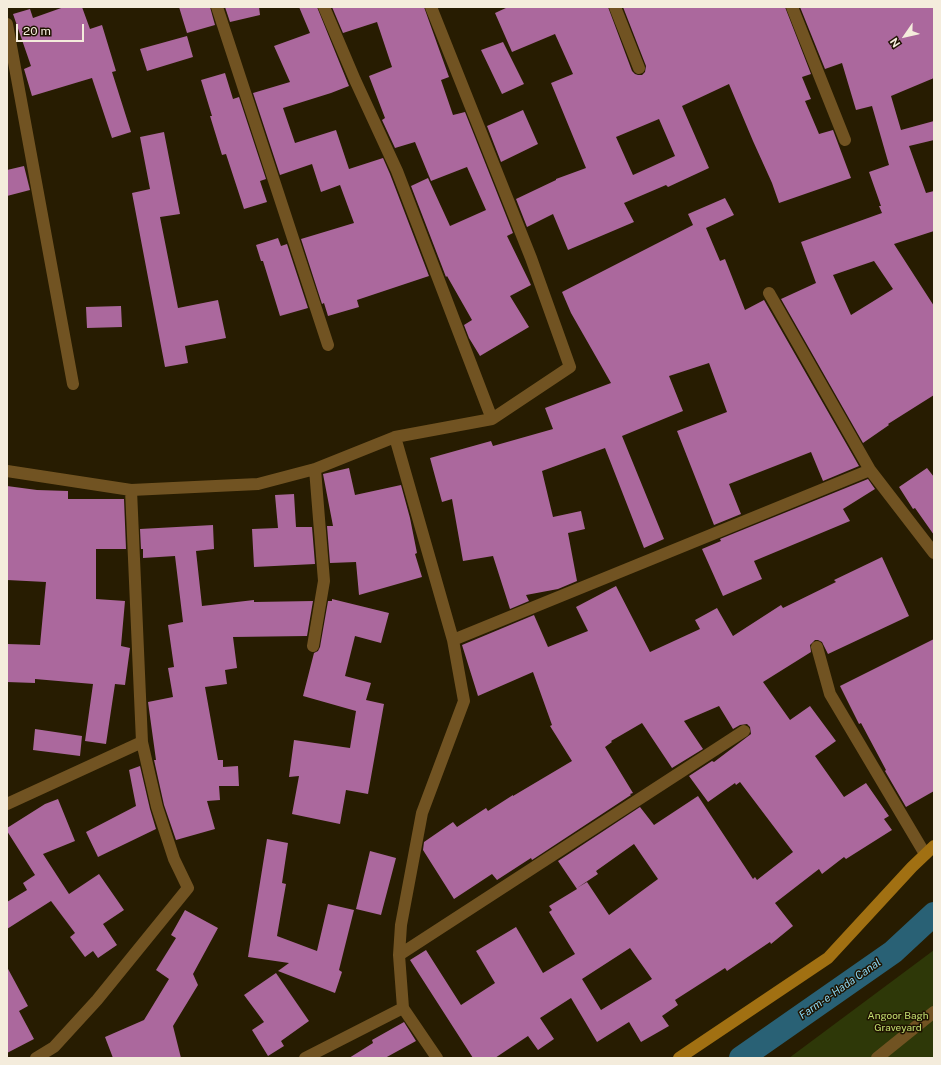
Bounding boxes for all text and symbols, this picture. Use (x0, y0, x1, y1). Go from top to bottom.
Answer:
scale bar (18, 16, 86, 42)
north arrow (885, 16, 925, 56)
text: 20 m (23, 24, 51, 38)
text: N (888, 36, 902, 50)
water label: Farm-e-Hada Canal (797, 956, 883, 1022)
park label: Angoor Bagh Graveyard (868, 1010, 928, 1034)

